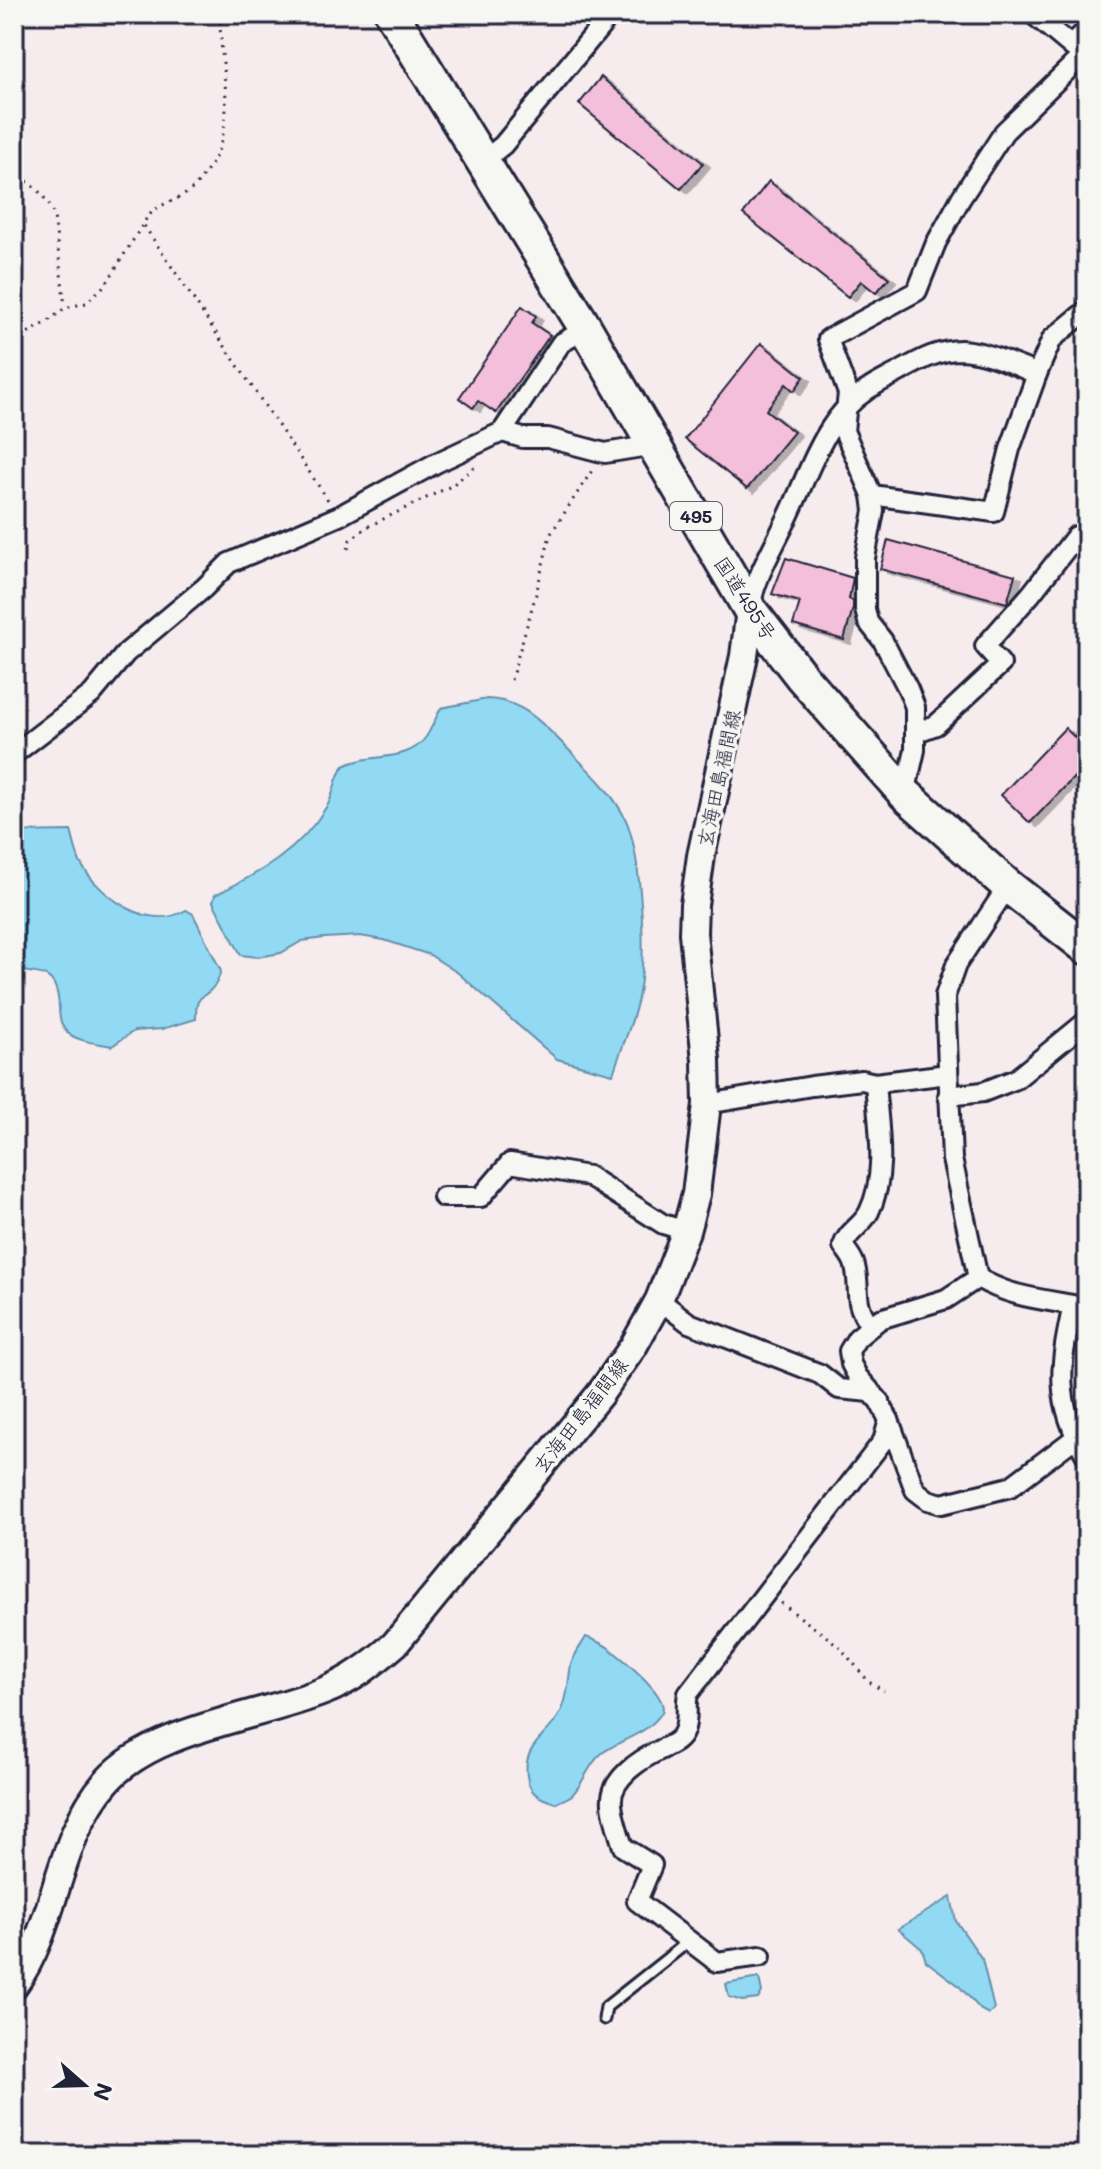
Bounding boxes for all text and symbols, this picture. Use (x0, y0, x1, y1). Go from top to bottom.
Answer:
road number: 495 (670, 502, 722, 530)
street label: 国道495号 (709, 551, 783, 645)
street label: 玄海田島福間線 (691, 707, 745, 849)
street label: 玄海田島福間線 (527, 1352, 633, 1478)
north arrow (44, 2045, 124, 2125)
text: N (87, 2079, 120, 2105)

